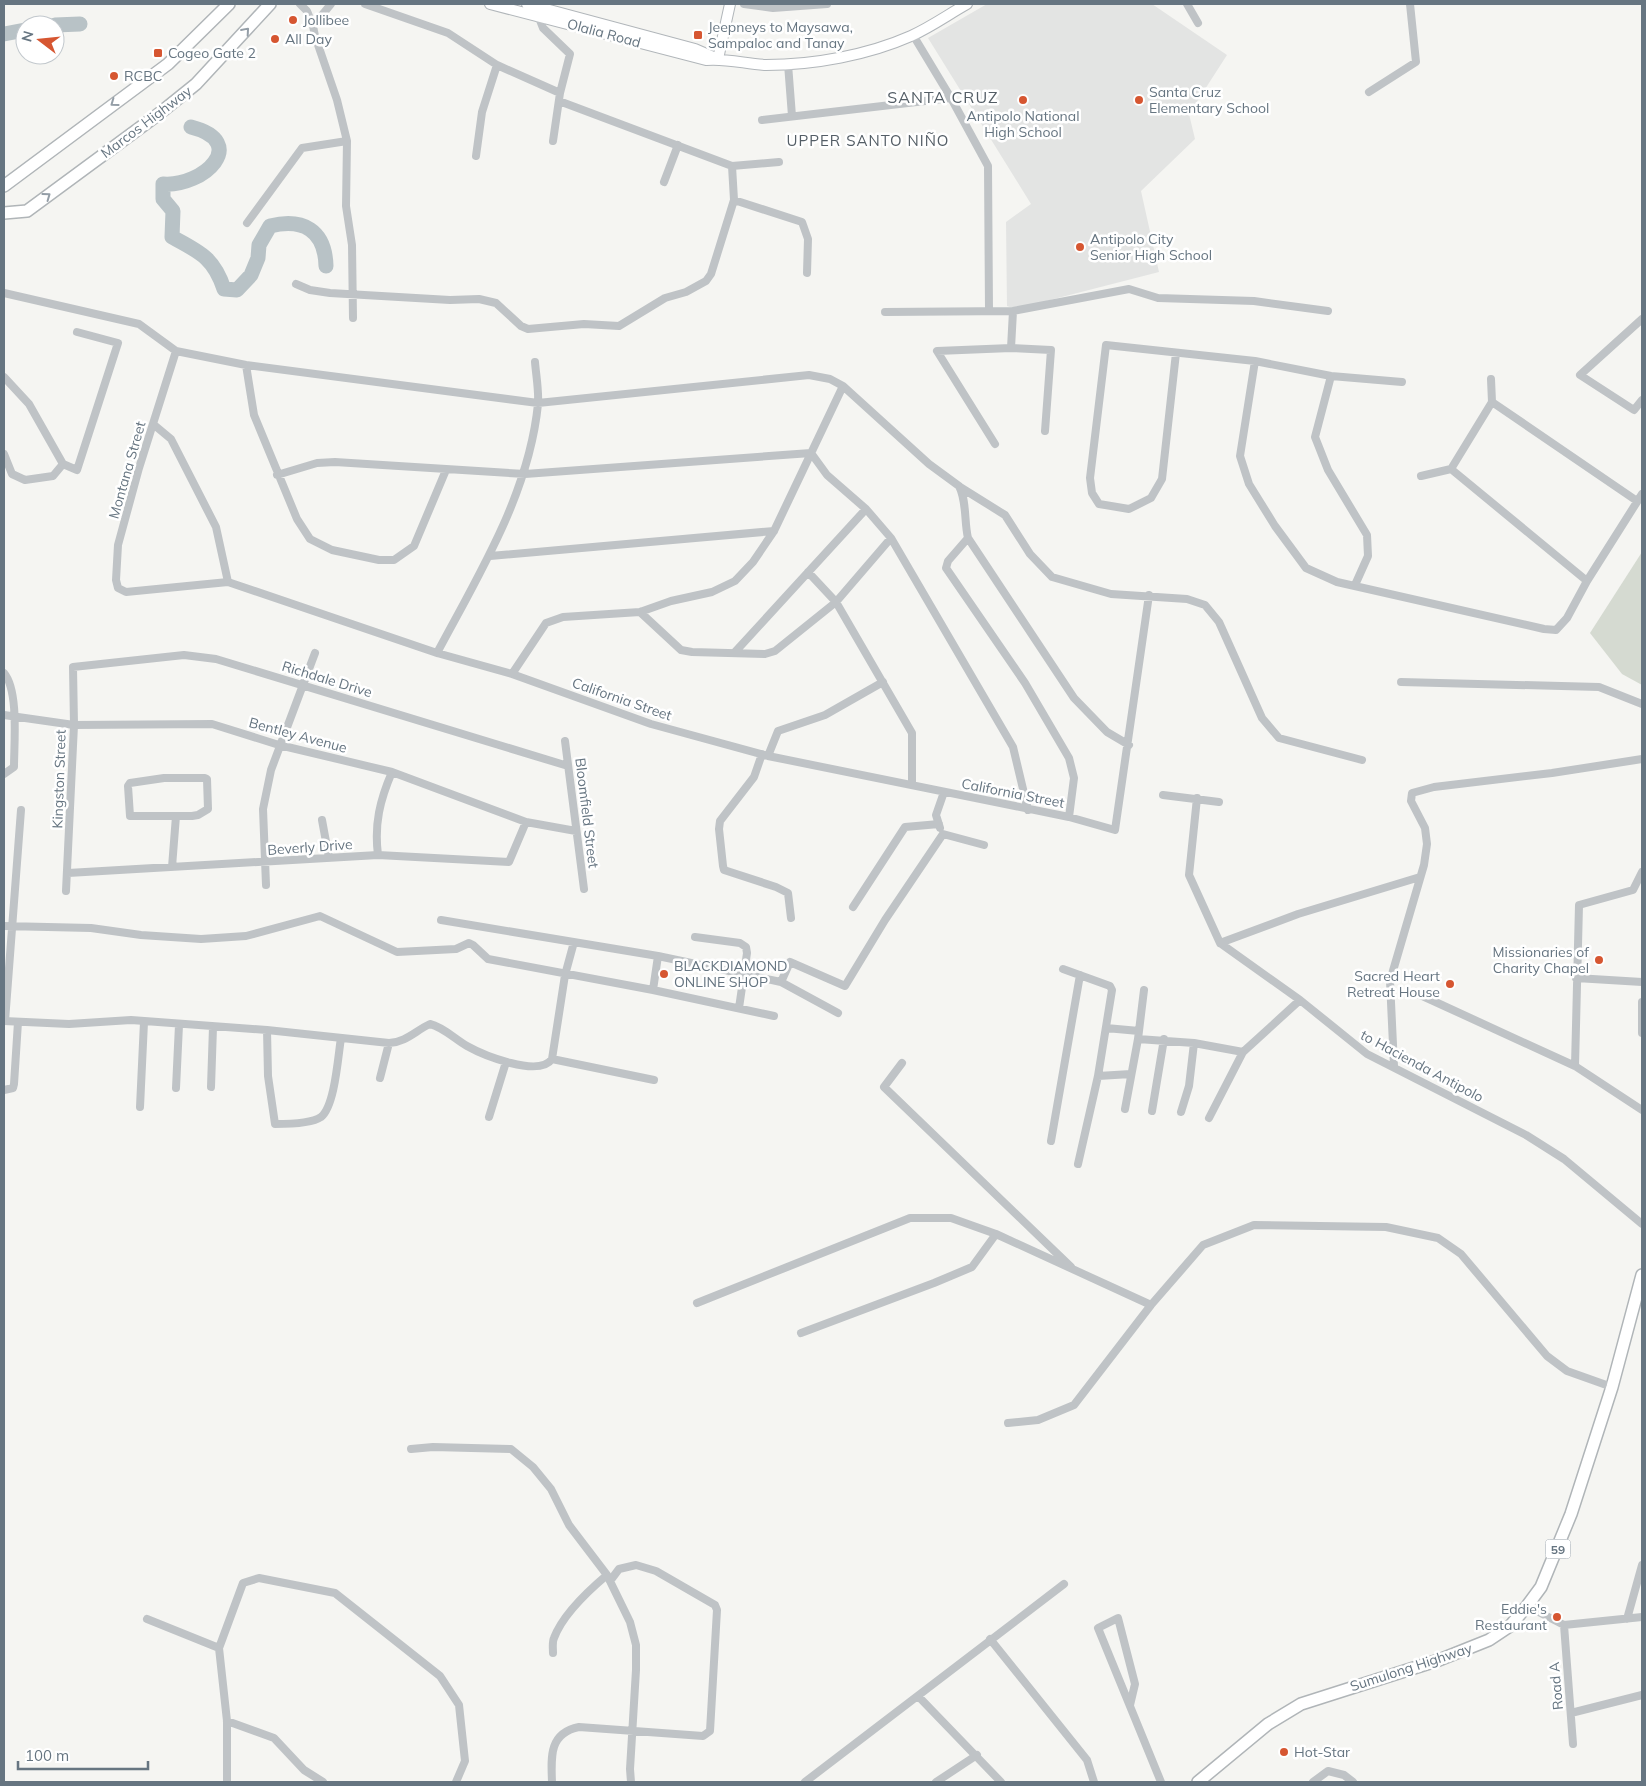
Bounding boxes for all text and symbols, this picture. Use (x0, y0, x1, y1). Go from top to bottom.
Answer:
place label: Jollibee (303, 11, 349, 29)
marker: Jollibee (287, 14, 299, 26)
north arrow (15, 15, 65, 65)
street label: Olalia Road (565, 15, 643, 51)
place label: Jeepneys to Maysawa, Sampaloc and Tanay (708, 18, 853, 52)
one-way arrow (240, 28, 249, 37)
text: N (17, 29, 38, 44)
marker: Jeepneys to Maysawa, Sampaloc and Tanay (692, 29, 704, 41)
place label: All Day (285, 30, 332, 48)
marker: All Day (269, 33, 281, 45)
place label: Cogeo Gate 2 (168, 44, 256, 62)
marker: Cogeo Gate 2 (152, 47, 164, 59)
place label: RCBC (124, 67, 162, 85)
marker: RCBC (108, 70, 120, 82)
street label: Marcos Highway (97, 82, 195, 162)
place label: Santa Cruz Elementary School (1149, 83, 1269, 117)
district label: SANTA CRUZ (887, 87, 999, 107)
marker: Antipolo National High School (1017, 94, 1029, 106)
marker: Santa Cruz Elementary School (1133, 94, 1145, 106)
one-way arrow (110, 97, 120, 106)
place label: Antipolo National High School (966, 107, 1080, 141)
district label: UPPER SANTO NIÑO (787, 131, 949, 150)
one-way arrow (42, 193, 51, 202)
place label: Antipolo City Senior High School (1090, 230, 1212, 264)
marker: Antipolo City Senior High School (1074, 241, 1086, 253)
street label: Montana Street (105, 419, 150, 521)
street label: Richdale Drive (280, 657, 374, 701)
street label: California Street (570, 674, 674, 725)
street label: Bentley Avenue (247, 713, 349, 757)
street label: Kingston Street (48, 729, 70, 829)
street label: Bloomfield Street (571, 757, 603, 869)
street label: California Street (960, 774, 1066, 812)
street label: Beverly Drive (267, 835, 353, 859)
place label: Missionaries of Charity Chapel (1493, 943, 1589, 977)
marker: Missionaries of Charity Chapel (1593, 954, 1605, 966)
place label: BLACKDIAMOND ONLINE SHOP (674, 957, 788, 991)
place label: Sacred Heart Retreat House (1347, 967, 1440, 1001)
marker: BLACKDIAMOND ONLINE SHOP (658, 968, 670, 980)
marker: Sacred Heart Retreat House (1444, 978, 1456, 990)
street label: to Hacienda Antipolo (1357, 1026, 1487, 1106)
road number: 59 (1546, 1540, 1570, 1558)
place label: Eddie's Restaurant (1475, 1600, 1547, 1634)
marker: Eddie's Restaurant (1551, 1611, 1563, 1623)
street label: Sumulong Highway (1348, 1639, 1475, 1695)
street label: Road A (1545, 1660, 1567, 1711)
scale bar (18, 1738, 148, 1770)
place label: Hot-Star (1294, 1743, 1351, 1761)
text: 100 m (25, 1746, 69, 1765)
marker: Hot-Star (1278, 1746, 1290, 1758)

